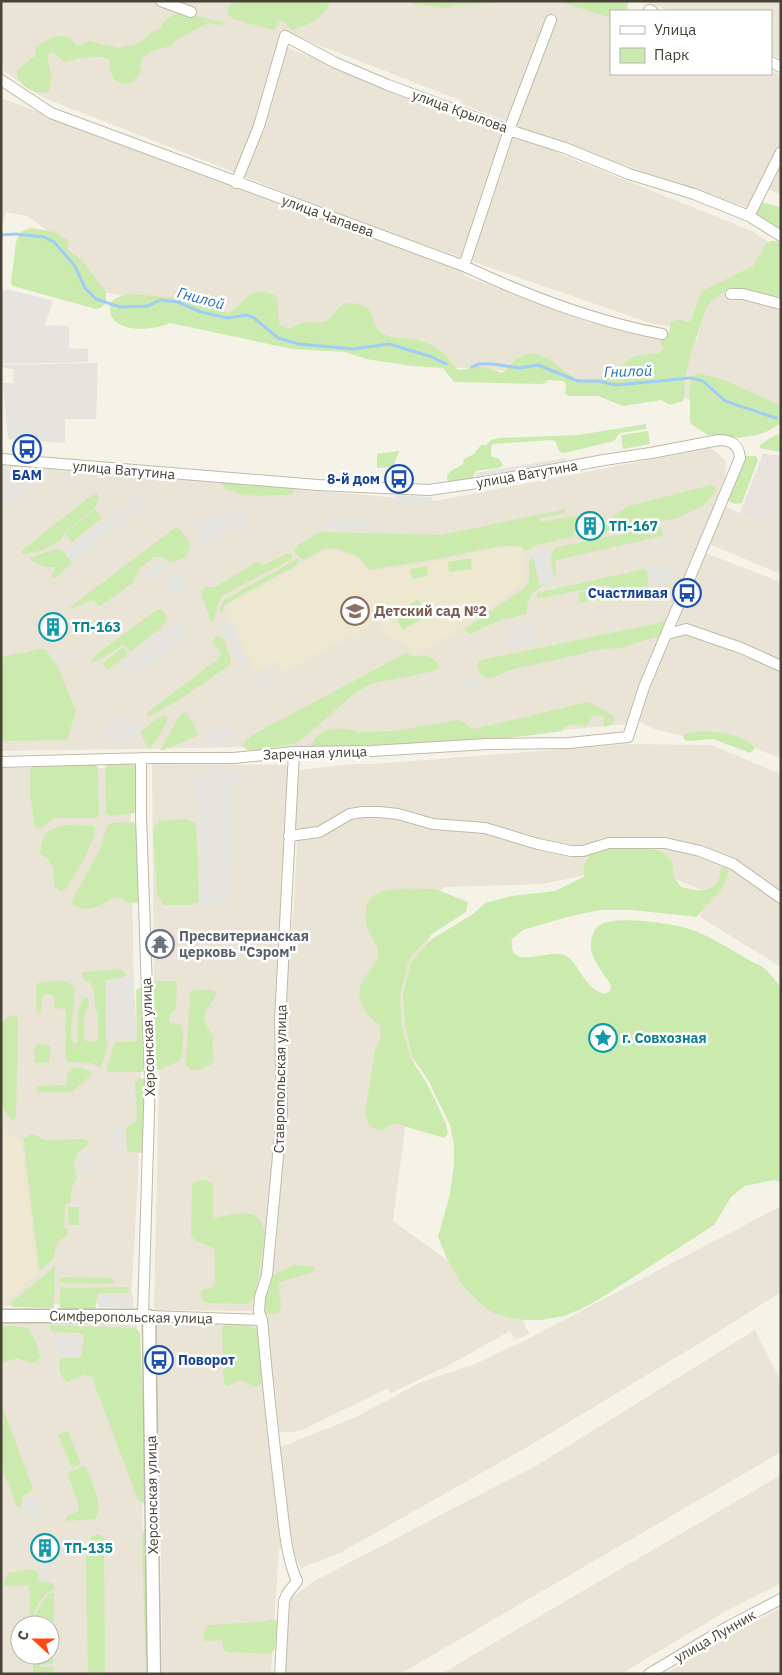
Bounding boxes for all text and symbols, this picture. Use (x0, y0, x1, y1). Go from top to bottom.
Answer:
legend (610, 10, 772, 75)
text: Улица (654, 20, 696, 39)
text: Парк (654, 45, 689, 64)
street label: улица Крылова (410, 85, 511, 137)
street label: улица Чапаева (279, 191, 377, 241)
water label: Гнилой (175, 283, 227, 313)
water label: Гнилой (603, 361, 653, 381)
bus stop icon: БАМ (12, 434, 42, 464)
street label: улица Ватутина (475, 456, 580, 492)
street label: улица Ватутина (72, 457, 177, 483)
bus stop icon: 8-й дом (384, 464, 414, 494)
place label: БАМ (12, 466, 42, 484)
place label: 8-й дом (327, 470, 380, 488)
building icon: ТП-167 (575, 511, 605, 541)
place label: ТП-167 (609, 517, 658, 535)
bus stop icon: Счастливая (672, 578, 702, 608)
place label: Счастливая (588, 584, 668, 602)
school or university icon: Детский сад №2 (340, 596, 370, 626)
place label: Детский сад №2 (374, 602, 487, 620)
building icon: ТП-163 (38, 612, 68, 642)
place label: ТП-163 (72, 618, 121, 636)
street label: Заречная улица (263, 742, 368, 764)
place label: Пресвитерианская церковь "Сэром" (179, 927, 309, 961)
temple icon: Пресвитерианская церковь "Сэром" (145, 929, 175, 959)
street label: Херсонская улица (137, 977, 159, 1097)
street label: Ставропольская улица (270, 1004, 290, 1154)
place icon: г. Совхозная (588, 1023, 618, 1053)
place label: г. Совхозная (622, 1029, 707, 1047)
street label: Симферопольская улица (49, 1307, 213, 1327)
bus stop icon: Поворот (144, 1345, 174, 1375)
place label: Поворот (178, 1351, 235, 1369)
street label: Херсонская улица (142, 1435, 162, 1555)
building icon: ТП-135 (30, 1533, 60, 1563)
place label: ТП-135 (64, 1539, 113, 1557)
street label: улица Лунник (671, 1605, 759, 1667)
north arrow (10, 1615, 60, 1665)
text: С (13, 1628, 33, 1643)

